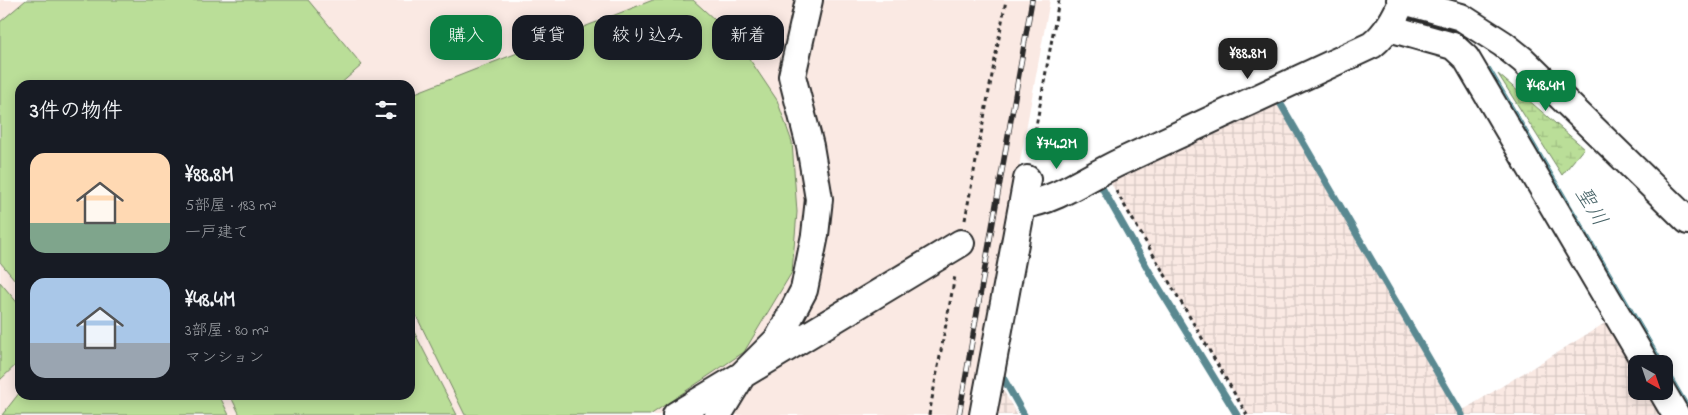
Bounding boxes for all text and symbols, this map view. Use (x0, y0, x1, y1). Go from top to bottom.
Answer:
chip: 購入 (430, 15, 502, 60)
chip: 賃貸 (512, 15, 584, 60)
chip: 絞り込み (594, 15, 702, 60)
chip: 新着 (712, 15, 784, 60)
pin: ¥88.8M (1207, 38, 1289, 80)
text: ¥88.8M (1229, 42, 1267, 66)
pin: ¥48.4M (1505, 70, 1587, 112)
text: ¥48.4M (1527, 74, 1565, 98)
icon: filters (372, 96, 400, 124)
text: 3件の物件 (30, 97, 123, 127)
pin: ¥74.2M (1016, 128, 1098, 170)
text: ¥74.2M (1037, 132, 1077, 156)
text: ¥88.8M (185, 161, 234, 191)
icon: home (70, 173, 130, 233)
water label: 聖川 (1566, 181, 1614, 233)
text: 5部屋 · 183 m² (185, 194, 276, 218)
text: 一戸建て (185, 221, 249, 245)
text: ¥48.4M (185, 286, 235, 316)
icon: home (70, 298, 130, 358)
text: 3部屋 · 80 m² (185, 319, 269, 343)
text: マンション (185, 346, 264, 370)
north arrow (1628, 355, 1672, 400)
map controls (1628, 355, 1673, 400)

